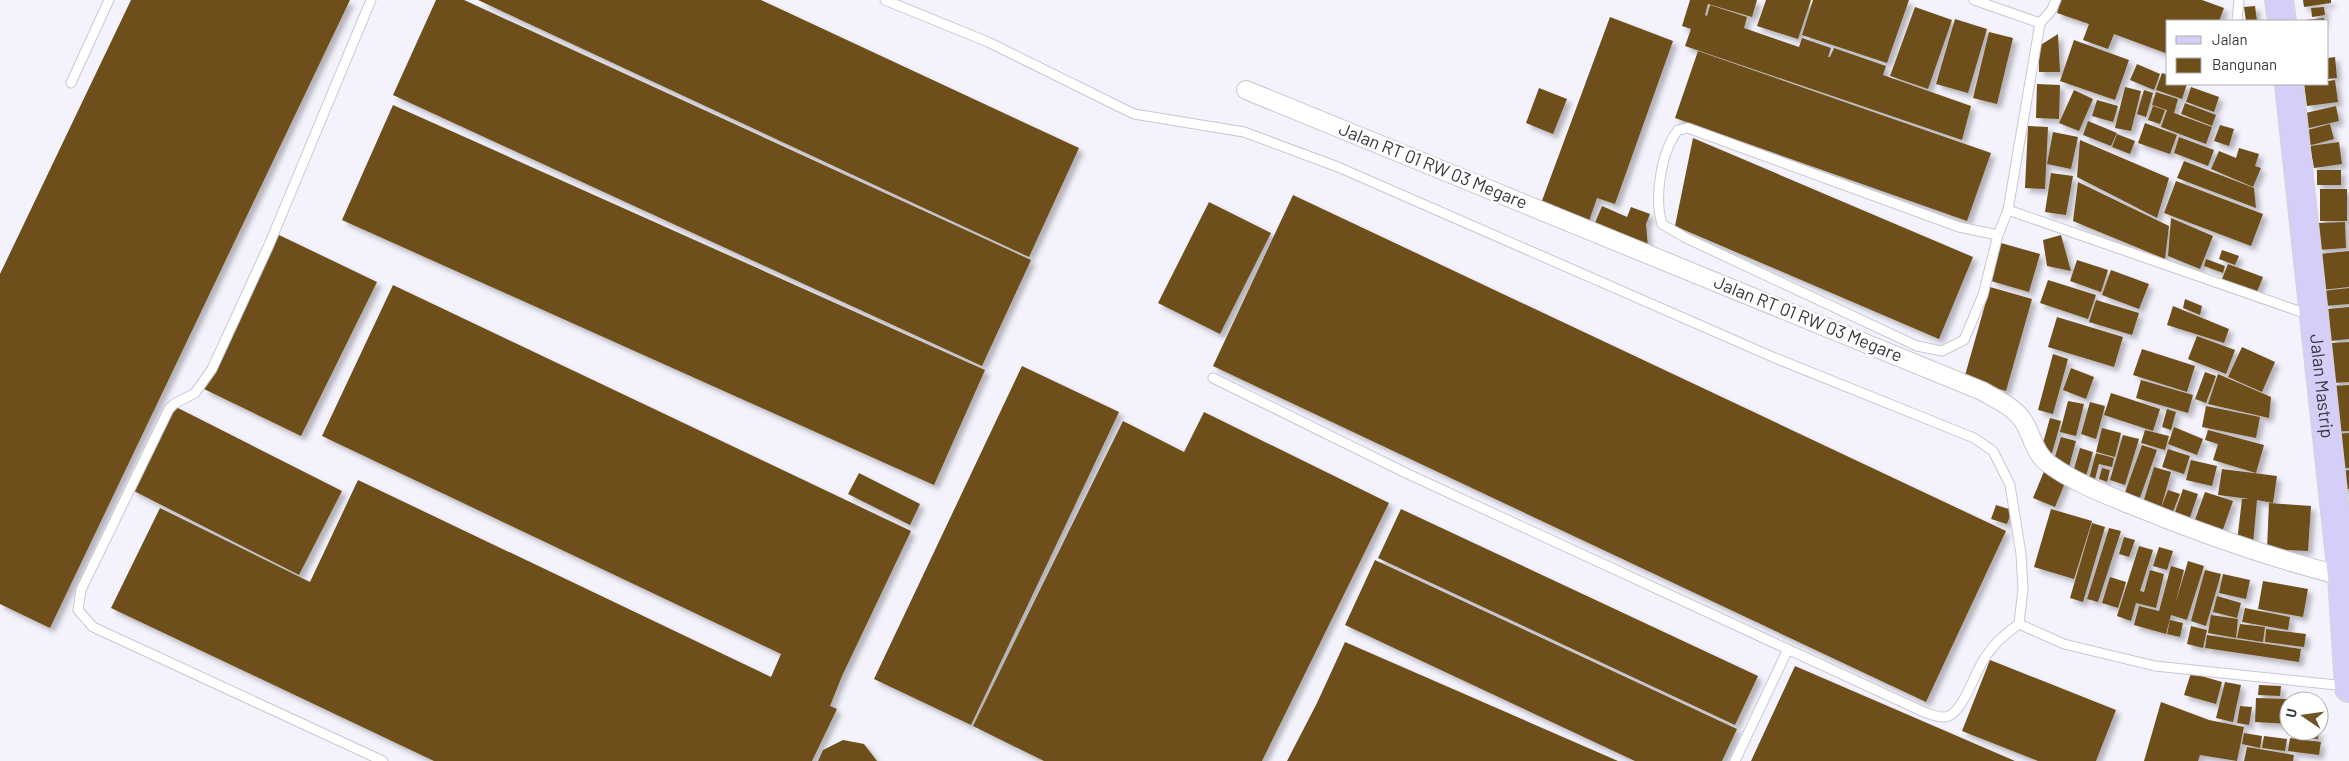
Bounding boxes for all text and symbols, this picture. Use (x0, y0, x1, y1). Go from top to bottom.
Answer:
legend (2166, 20, 2329, 85)
text: Jalan (2212, 30, 2248, 48)
text: Bangunan (2212, 55, 2277, 73)
street label: Jalan RT 01 RW 03 Megare (1336, 117, 1531, 213)
street label: Jalan RT 01 RW 03 Megare (1711, 270, 1906, 366)
street label: Jalan Mastrip (2306, 333, 2339, 439)
north arrow (2279, 691, 2329, 741)
text: U (2282, 707, 2300, 719)

